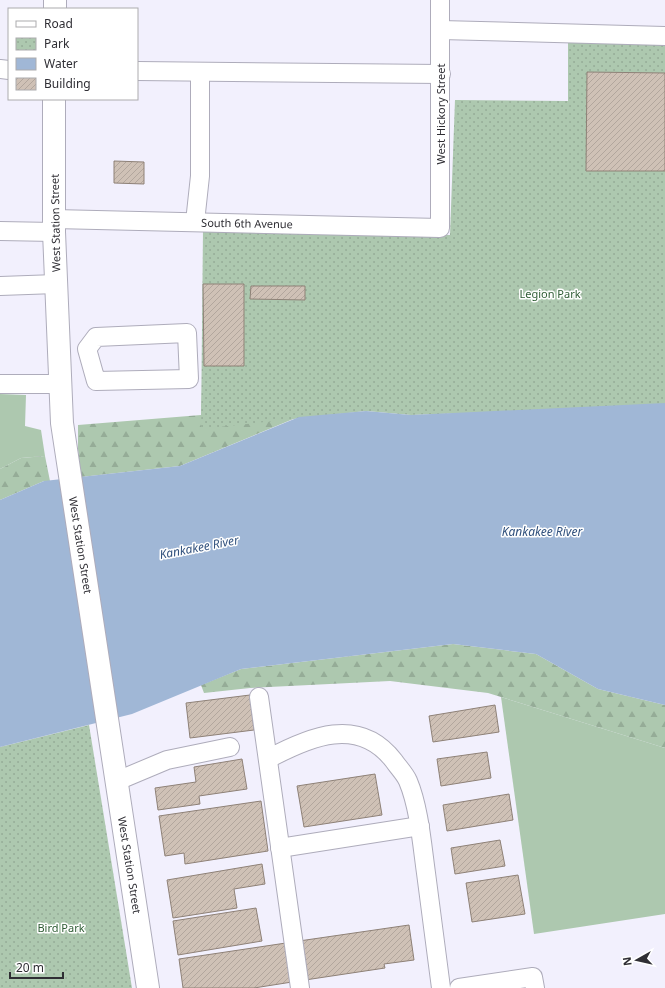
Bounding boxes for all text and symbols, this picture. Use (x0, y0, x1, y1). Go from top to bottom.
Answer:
legend (8, 8, 138, 100)
text: Road (44, 15, 73, 32)
text: Park (44, 35, 70, 52)
text: Water (44, 55, 78, 72)
street label: West Hickory Street (433, 64, 448, 164)
text: Building (44, 75, 91, 92)
street label: West Station Street (47, 174, 63, 272)
street label: South 6th Avenue (201, 215, 293, 231)
park label: Legion Park (519, 286, 581, 301)
street label: West Station Street (66, 495, 96, 595)
water label: Kankakee River (502, 523, 583, 540)
water label: Kankakee River (158, 531, 241, 563)
street label: West Station Street (115, 815, 145, 915)
park label: Bird Park (37, 920, 85, 935)
north arrow (617, 940, 657, 980)
scale bar (10, 954, 63, 980)
text: N (619, 956, 635, 967)
text: 20 m (16, 959, 44, 976)

